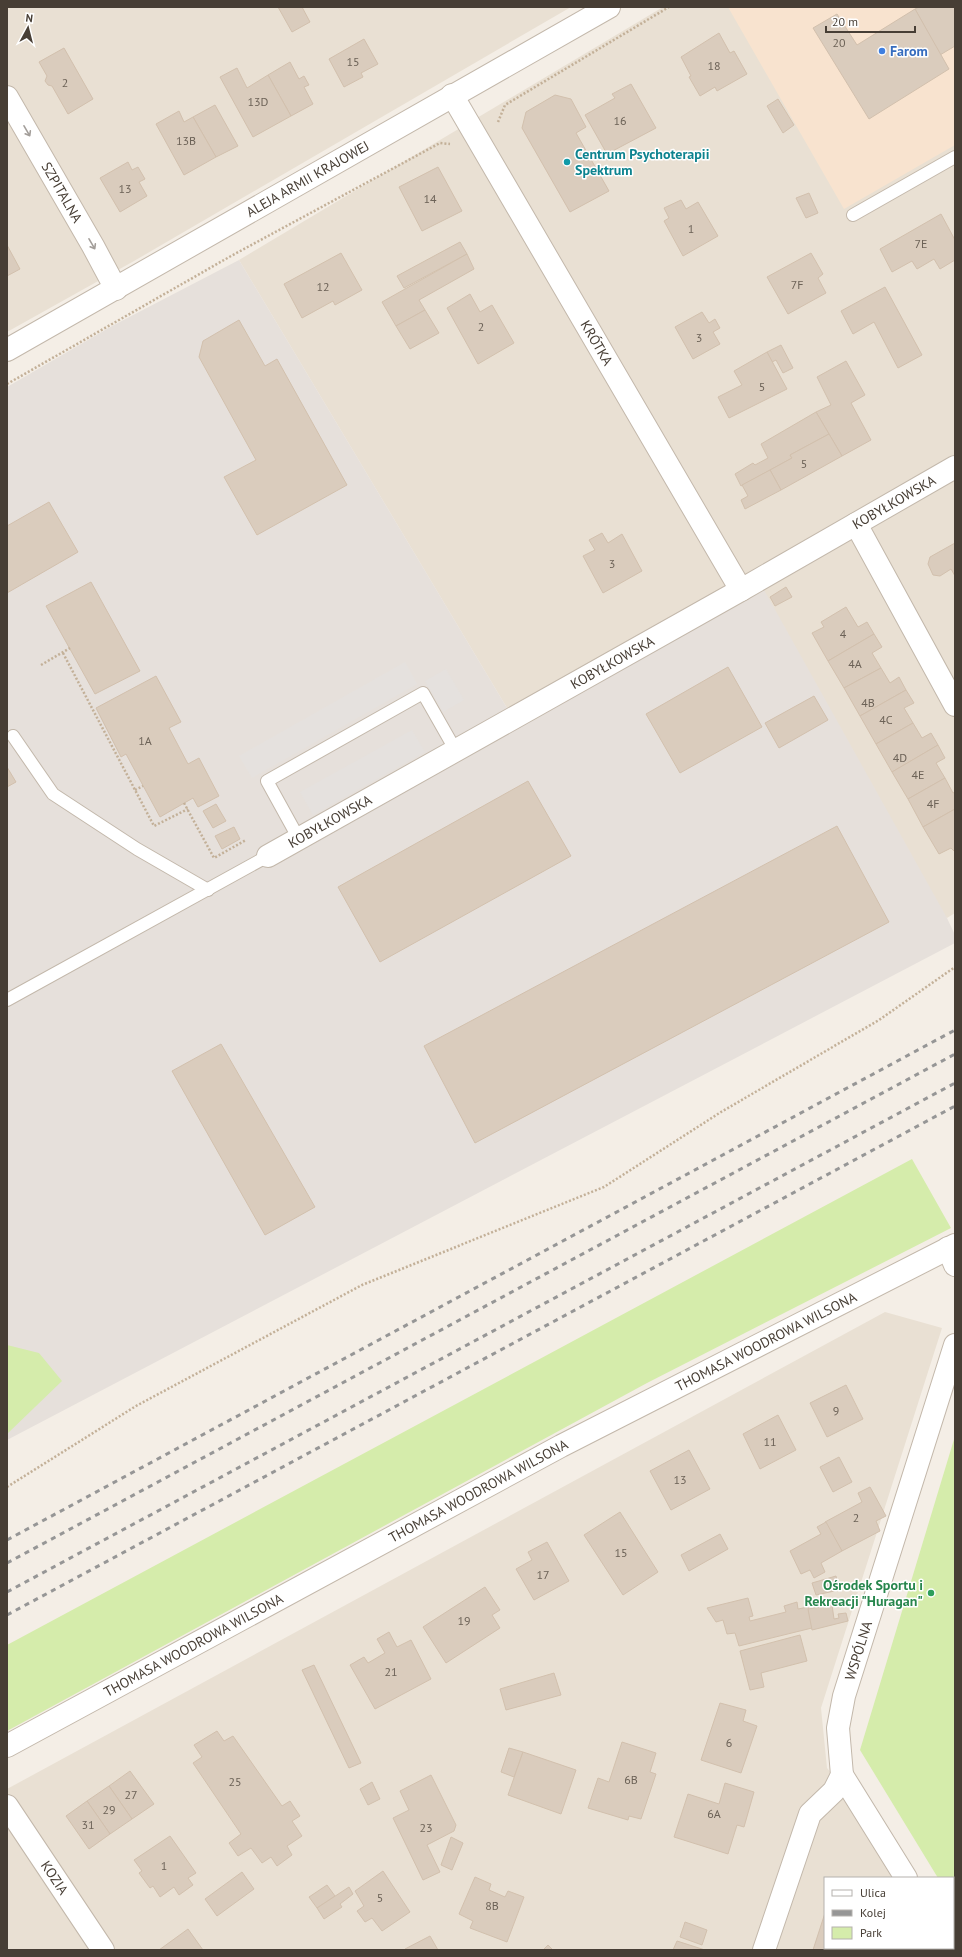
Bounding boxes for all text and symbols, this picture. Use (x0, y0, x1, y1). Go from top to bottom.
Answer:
north arrow (8, 8, 48, 48)
scale bar (826, 8, 915, 34)
text: N (25, 11, 34, 25)
text: 20 m (832, 14, 858, 29)
house number: 20 (832, 35, 846, 50)
place label: Farom (890, 42, 928, 60)
marker: Farom (877, 46, 887, 56)
house number: 15 (346, 54, 360, 69)
house number: 18 (707, 58, 721, 73)
house number: 2 (62, 75, 68, 90)
house number: 13D (248, 94, 269, 109)
house number: 16 (613, 113, 627, 128)
one-way arrow (23, 125, 31, 137)
house number: 13B (176, 133, 196, 148)
street label: ALEJA ARMII KRAJOWEJ (243, 137, 372, 221)
place label: Centrum Psychoterapii Spektrum (575, 145, 710, 179)
marker: Centrum Psychoterapii Spektrum (562, 157, 572, 167)
street label: SZPITALNA (37, 159, 87, 226)
house number: 13 (118, 181, 132, 196)
house number: 14 (423, 191, 437, 206)
house number: 1 (688, 221, 694, 236)
house number: 7E (915, 236, 927, 251)
one-way arrow (88, 237, 96, 249)
house number: 7F (791, 277, 803, 292)
house number: 12 (316, 279, 330, 294)
street label: KRÓTKA (577, 317, 617, 369)
house number: 2 (478, 319, 484, 334)
house number: 3 (696, 330, 702, 345)
house number: 5 (759, 379, 765, 394)
house number: 5 (801, 456, 807, 471)
street label: KOBYŁKOWSKA (849, 471, 939, 533)
house number: 3 (609, 556, 615, 571)
house number: 4 (840, 626, 847, 641)
street label: KOBYŁKOWSKA (567, 631, 658, 693)
house number: 4A (848, 656, 862, 671)
house number: 4B (861, 695, 875, 710)
house number: 4C (879, 712, 893, 727)
house number: 1A (138, 733, 152, 748)
house number: 4D (893, 750, 907, 765)
house number: 4E (912, 767, 924, 782)
street label: KOBYŁKOWSKA (285, 790, 376, 852)
house number: 4F (927, 796, 939, 811)
street label: THOMASA WOODROWA WILSONA (672, 1287, 860, 1395)
house number: 9 (833, 1403, 839, 1418)
house number: 11 (763, 1434, 777, 1449)
street label: THOMASA WOODROWA WILSONA (386, 1435, 572, 1547)
house number: 13 (673, 1472, 687, 1487)
house number: 2 (853, 1510, 859, 1525)
house number: 15 (614, 1545, 628, 1560)
house number: 17 (536, 1567, 550, 1582)
place label: Ośrodek Sportu i Rekreacji "Huragan" (805, 1576, 923, 1610)
marker: Ośrodek Sportu i Rekreacji "Huragan" (926, 1588, 936, 1598)
street label: THOMASA WOODROWA WILSONA (101, 1589, 287, 1701)
house number: 19 (457, 1613, 471, 1628)
street label: WSPÓLNA (841, 1618, 876, 1682)
house number: 21 (384, 1664, 398, 1679)
house number: 6 (726, 1735, 732, 1750)
house number: 6B (624, 1772, 638, 1787)
house number: 25 (228, 1774, 242, 1789)
house number: 27 (124, 1787, 138, 1802)
house number: 29 (102, 1802, 116, 1817)
house number: 6A (707, 1806, 721, 1821)
house number: 31 (81, 1817, 95, 1832)
house number: 23 (419, 1820, 433, 1835)
street label: KOZIA (37, 1857, 73, 1899)
house number: 1 (161, 1858, 167, 1873)
legend (824, 1877, 954, 1949)
text: Ulica (860, 1885, 886, 1900)
house number: 5 (377, 1890, 383, 1905)
house number: 8B (485, 1898, 499, 1913)
text: Kolej (860, 1905, 886, 1920)
text: Park (860, 1925, 882, 1940)

